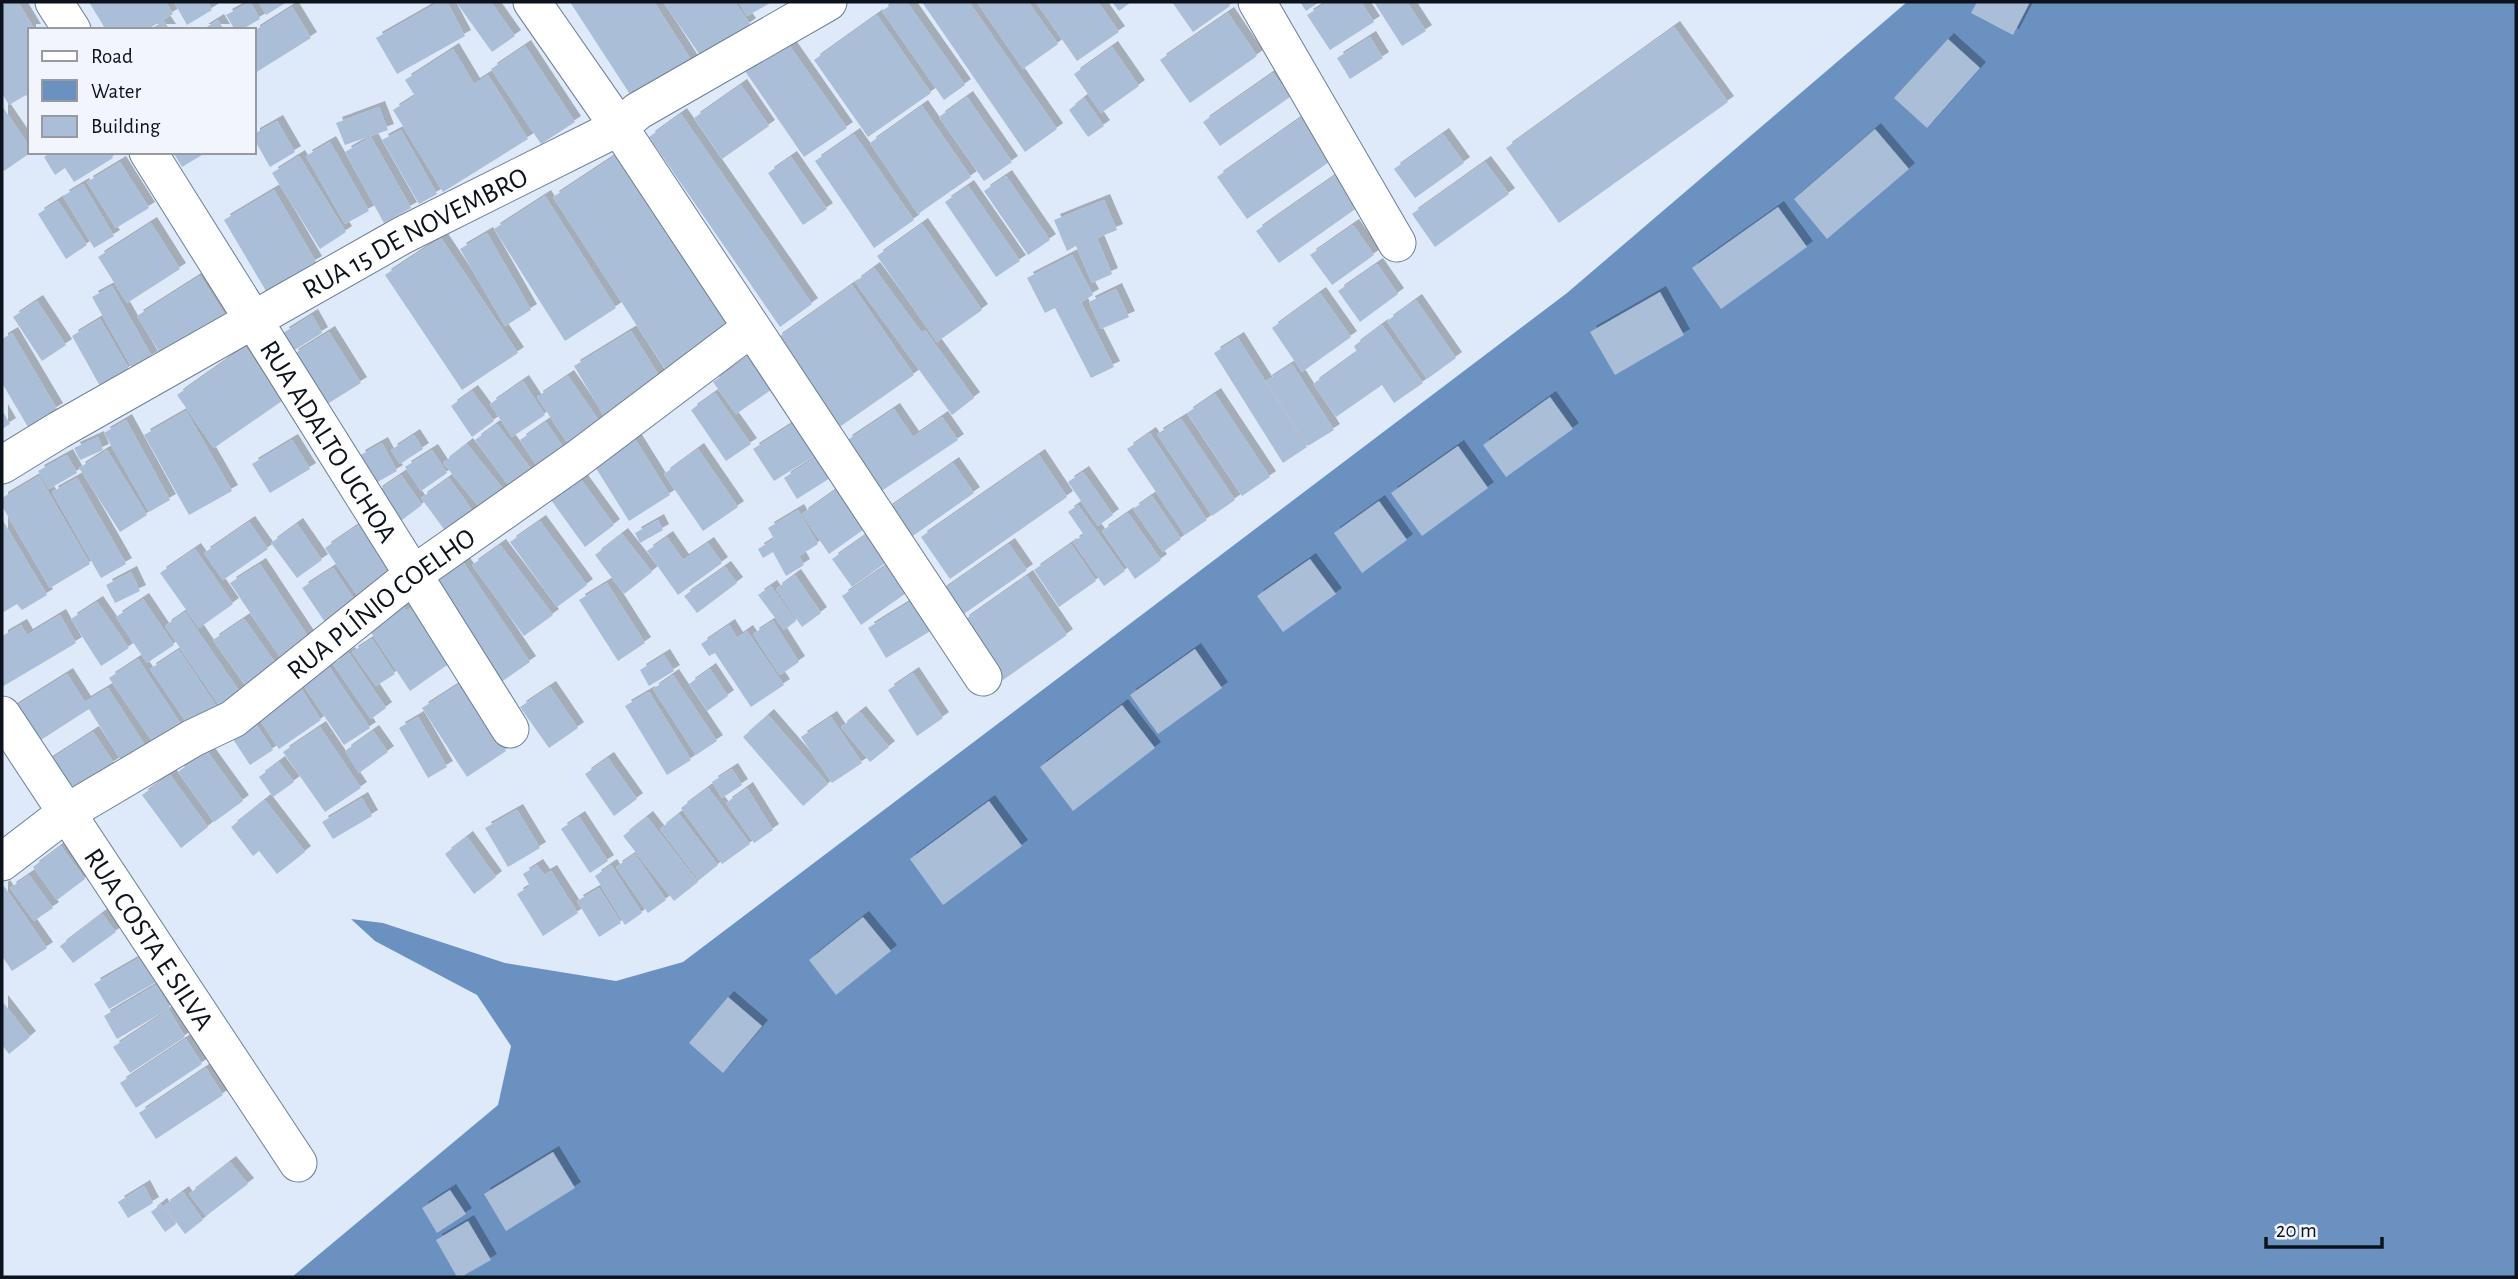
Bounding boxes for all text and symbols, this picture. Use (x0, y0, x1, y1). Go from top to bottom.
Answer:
legend (28, 28, 256, 154)
text: Road (91, 46, 133, 67)
text: Water (91, 81, 141, 102)
text: Building (91, 116, 161, 137)
street label: RUA 15 DE NOVEMBRO (298, 163, 533, 305)
street label: RUA ADALTO UCHOA (254, 336, 401, 548)
street label: RUA PLÍNIO COELHO (283, 524, 481, 686)
street label: RUA COSTA E SILVA (78, 844, 218, 1036)
scale bar (2266, 1206, 2382, 1250)
text: 20 m (2276, 1220, 2317, 1241)

